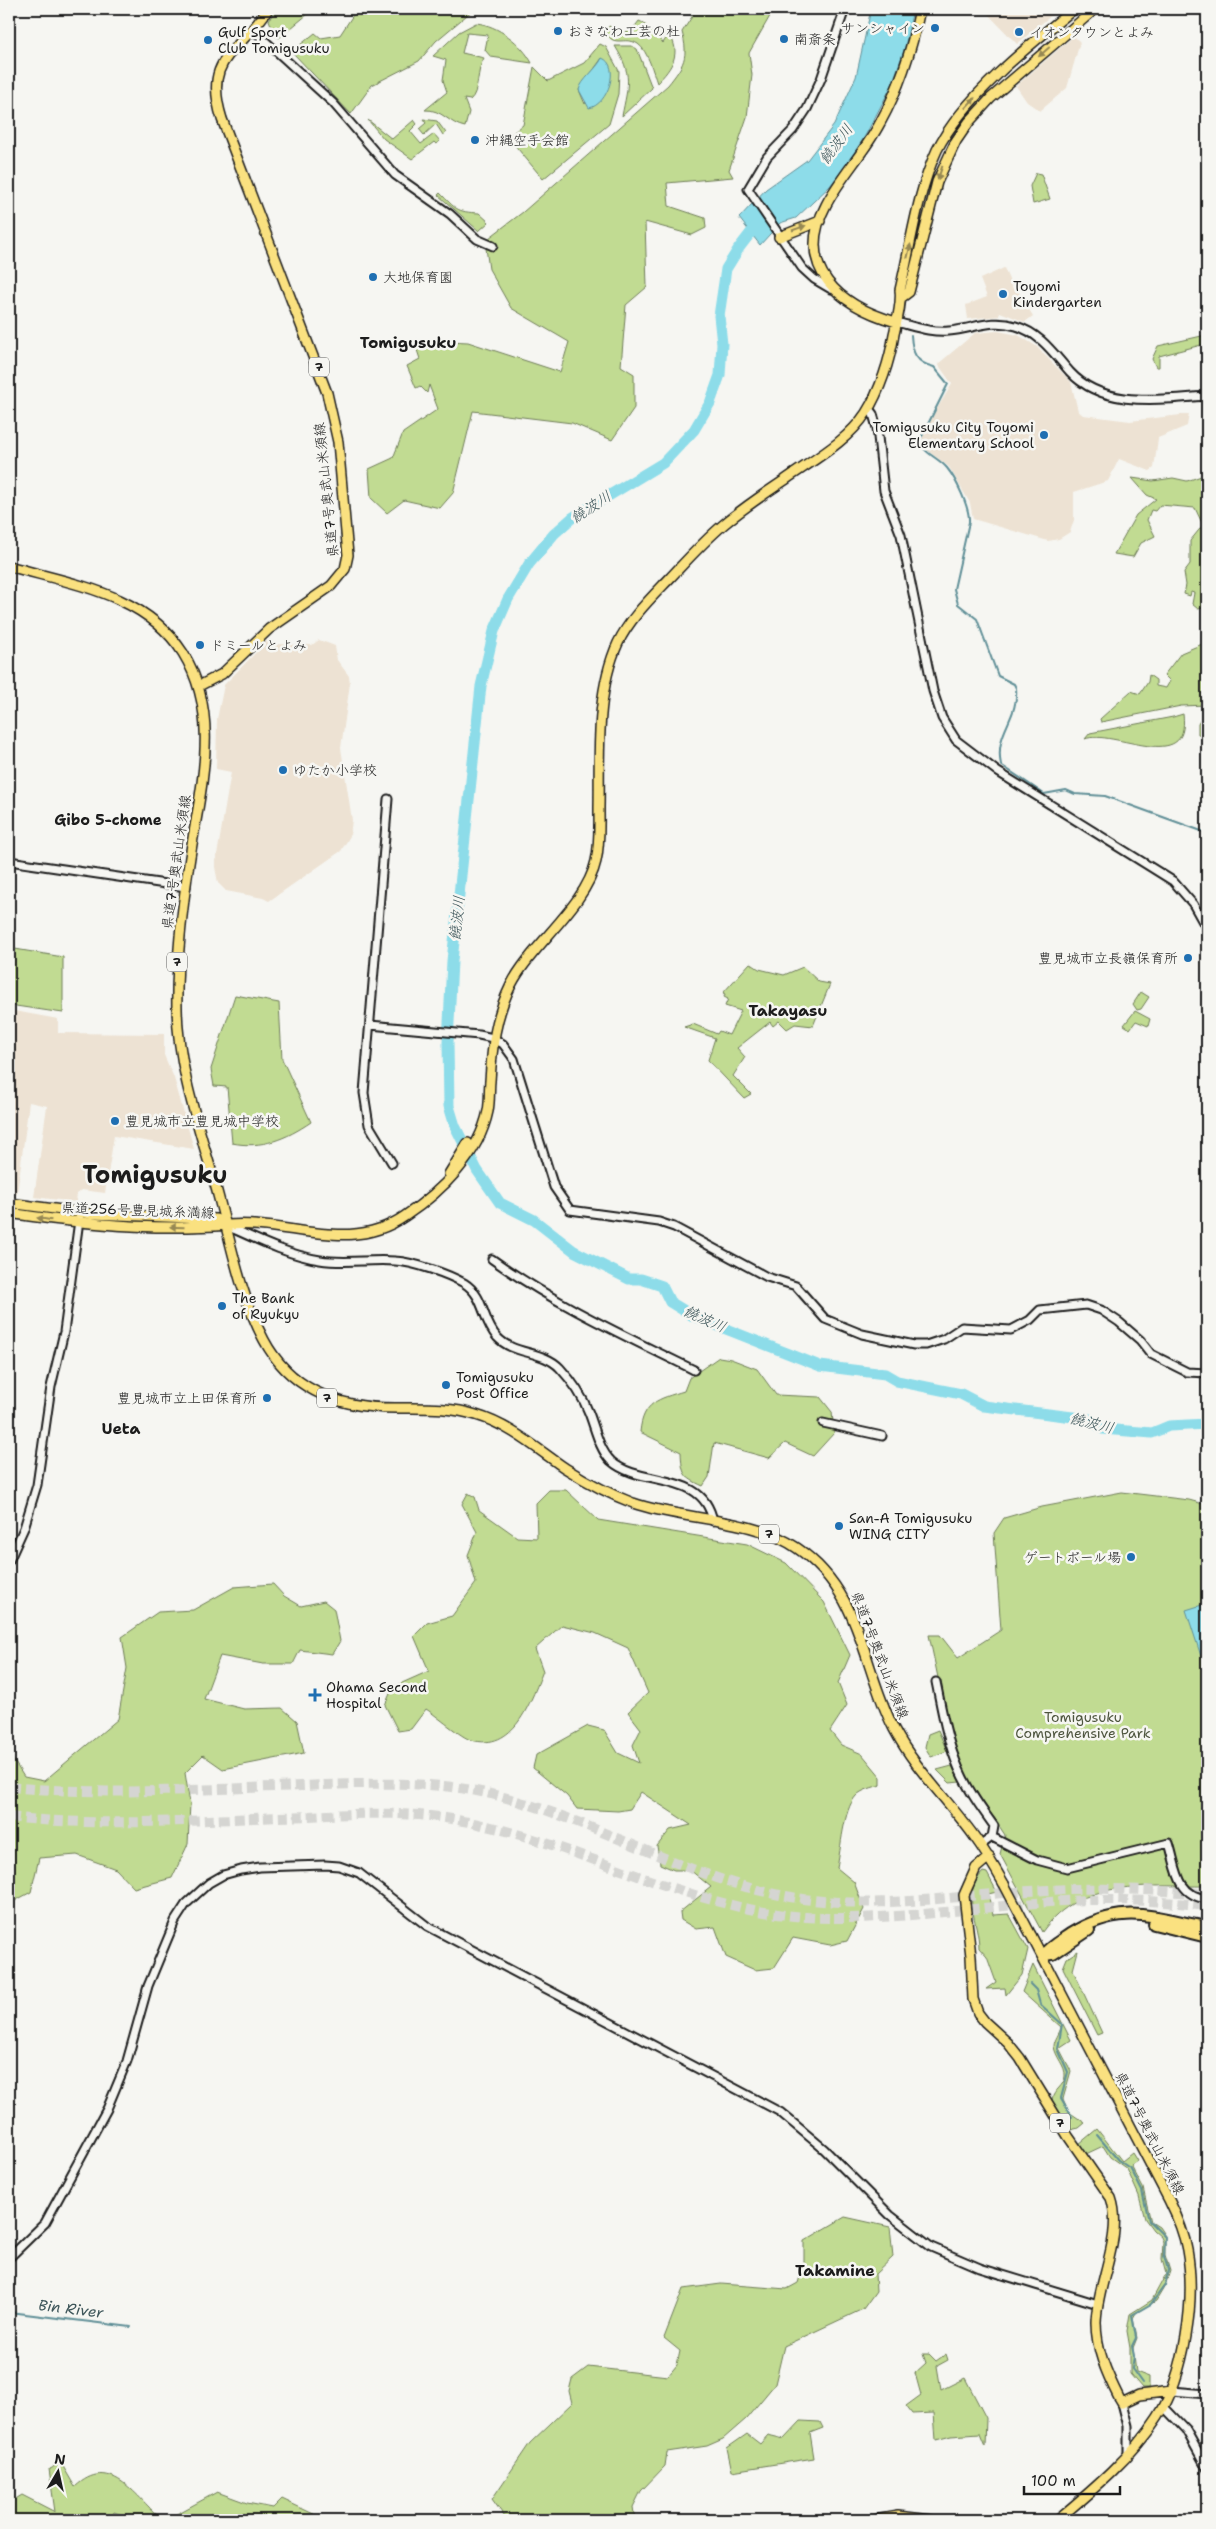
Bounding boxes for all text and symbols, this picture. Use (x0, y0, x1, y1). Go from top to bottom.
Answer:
place label: サンシャイン (841, 19, 925, 37)
place label: おきなわ工芸の杜 (568, 22, 680, 40)
marker: サンシャイン (929, 22, 941, 34)
place label: Gulf Sport Club Tomigusuku (218, 23, 330, 57)
place label: イオンタウンとよみ (1029, 23, 1154, 41)
marker: おきなわ工芸の杜 (552, 25, 564, 37)
marker: イオンタウンとよみ (1013, 26, 1025, 38)
place label: 南斎条 (794, 30, 836, 48)
marker: 南斎条 (778, 33, 790, 45)
marker: Gulf Sport Club Tomigusuku (202, 34, 214, 46)
one-way arrow (1038, 46, 1051, 57)
one-way arrow (964, 97, 976, 109)
water label: 饒波川 (814, 120, 858, 168)
place label: 沖縄空手会館 (485, 131, 569, 149)
marker: 沖縄空手会館 (469, 134, 481, 146)
one-way arrow (936, 166, 943, 181)
one-way arrow (792, 224, 807, 231)
one-way arrow (905, 243, 913, 258)
place label: 大地保育園 (383, 268, 453, 286)
marker: 大地保育園 (367, 271, 379, 283)
place label: Toyomi Kindergarten (1013, 277, 1102, 311)
marker: Toyomi Kindergarten (997, 288, 1009, 300)
district label: Tomigusuku (360, 332, 456, 353)
road number: 7 (309, 358, 329, 377)
place label: Tomigusuku City Toyomi Elementary School (873, 418, 1035, 452)
street label: 県道7号奥武山米須線 (310, 422, 342, 558)
marker: Tomigusuku City Toyomi Elementary School (1038, 429, 1050, 441)
water label: 饒波川 (567, 486, 615, 528)
place label: ドミールとよみ (210, 636, 307, 654)
marker: ドミールとよみ (194, 639, 206, 651)
place label: ゆたか小学校 (293, 761, 377, 779)
marker: ゆたか小学校 (277, 764, 289, 776)
street label: 県道7号奥武山米須線 (158, 794, 194, 930)
district label: Gibo 5-chome (54, 810, 162, 830)
water label: 饒波川 (445, 895, 469, 941)
place label: 豊見城市立長嶺保育所 (1038, 949, 1178, 967)
road number: 7 (167, 952, 187, 972)
marker: 豊見城市立長嶺保育所 (1182, 952, 1194, 964)
district label: Takayasu (748, 1000, 828, 1021)
place label: 豊見城市立豊見城中学校 (125, 1112, 279, 1130)
marker: 豊見城市立豊見城中学校 (109, 1115, 121, 1127)
district label: Tomigusuku (82, 1159, 228, 1191)
street label: 県道256号豊見城糸満線 (61, 1198, 215, 1222)
one-way arrow (35, 1214, 51, 1222)
one-way arrow (169, 1223, 185, 1231)
place label: The Bank of Ryukyu (232, 1289, 299, 1323)
marker: The Bank of Ryukyu (216, 1300, 228, 1312)
water label: 饒波川 (680, 1301, 730, 1337)
place label: Tomigusuku Post Office (456, 1368, 534, 1402)
marker: Tomigusuku Post Office (440, 1379, 452, 1391)
place label: 豊見城市立上田保育所 (117, 1389, 257, 1407)
road number: 7 (317, 1389, 337, 1408)
marker: 豊見城市立上田保育所 (261, 1392, 273, 1404)
water label: 饒波川 (1068, 1408, 1116, 1438)
district label: Ueta (102, 1418, 141, 1439)
place label: San-A Tomigusuku WING CITY (849, 1509, 972, 1543)
marker: San-A Tomigusuku WING CITY (833, 1520, 845, 1532)
road number: 7 (759, 1525, 779, 1544)
place label: ゲートボール場 (1024, 1548, 1121, 1566)
marker: ゲートボール場 (1125, 1551, 1137, 1563)
street label: 県道7号奥武山米須線 (847, 1588, 913, 1722)
place label: Ohama Second Hospital (326, 1678, 427, 1712)
marker: Ohama Second Hospital (308, 1688, 322, 1702)
park label: Tomigusuku Comprehensive Park (1015, 1708, 1151, 1742)
street label: 県道7号奥武山米須線 (1111, 2068, 1189, 2198)
road number: 7 (1050, 2114, 1070, 2132)
district label: Takamine (795, 2260, 875, 2281)
water label: Bin River (37, 2295, 106, 2323)
north arrow (32, 2446, 82, 2496)
text: N (53, 2449, 67, 2469)
scale bar (1024, 2464, 1120, 2496)
text: 100 m (1031, 2471, 1076, 2491)

